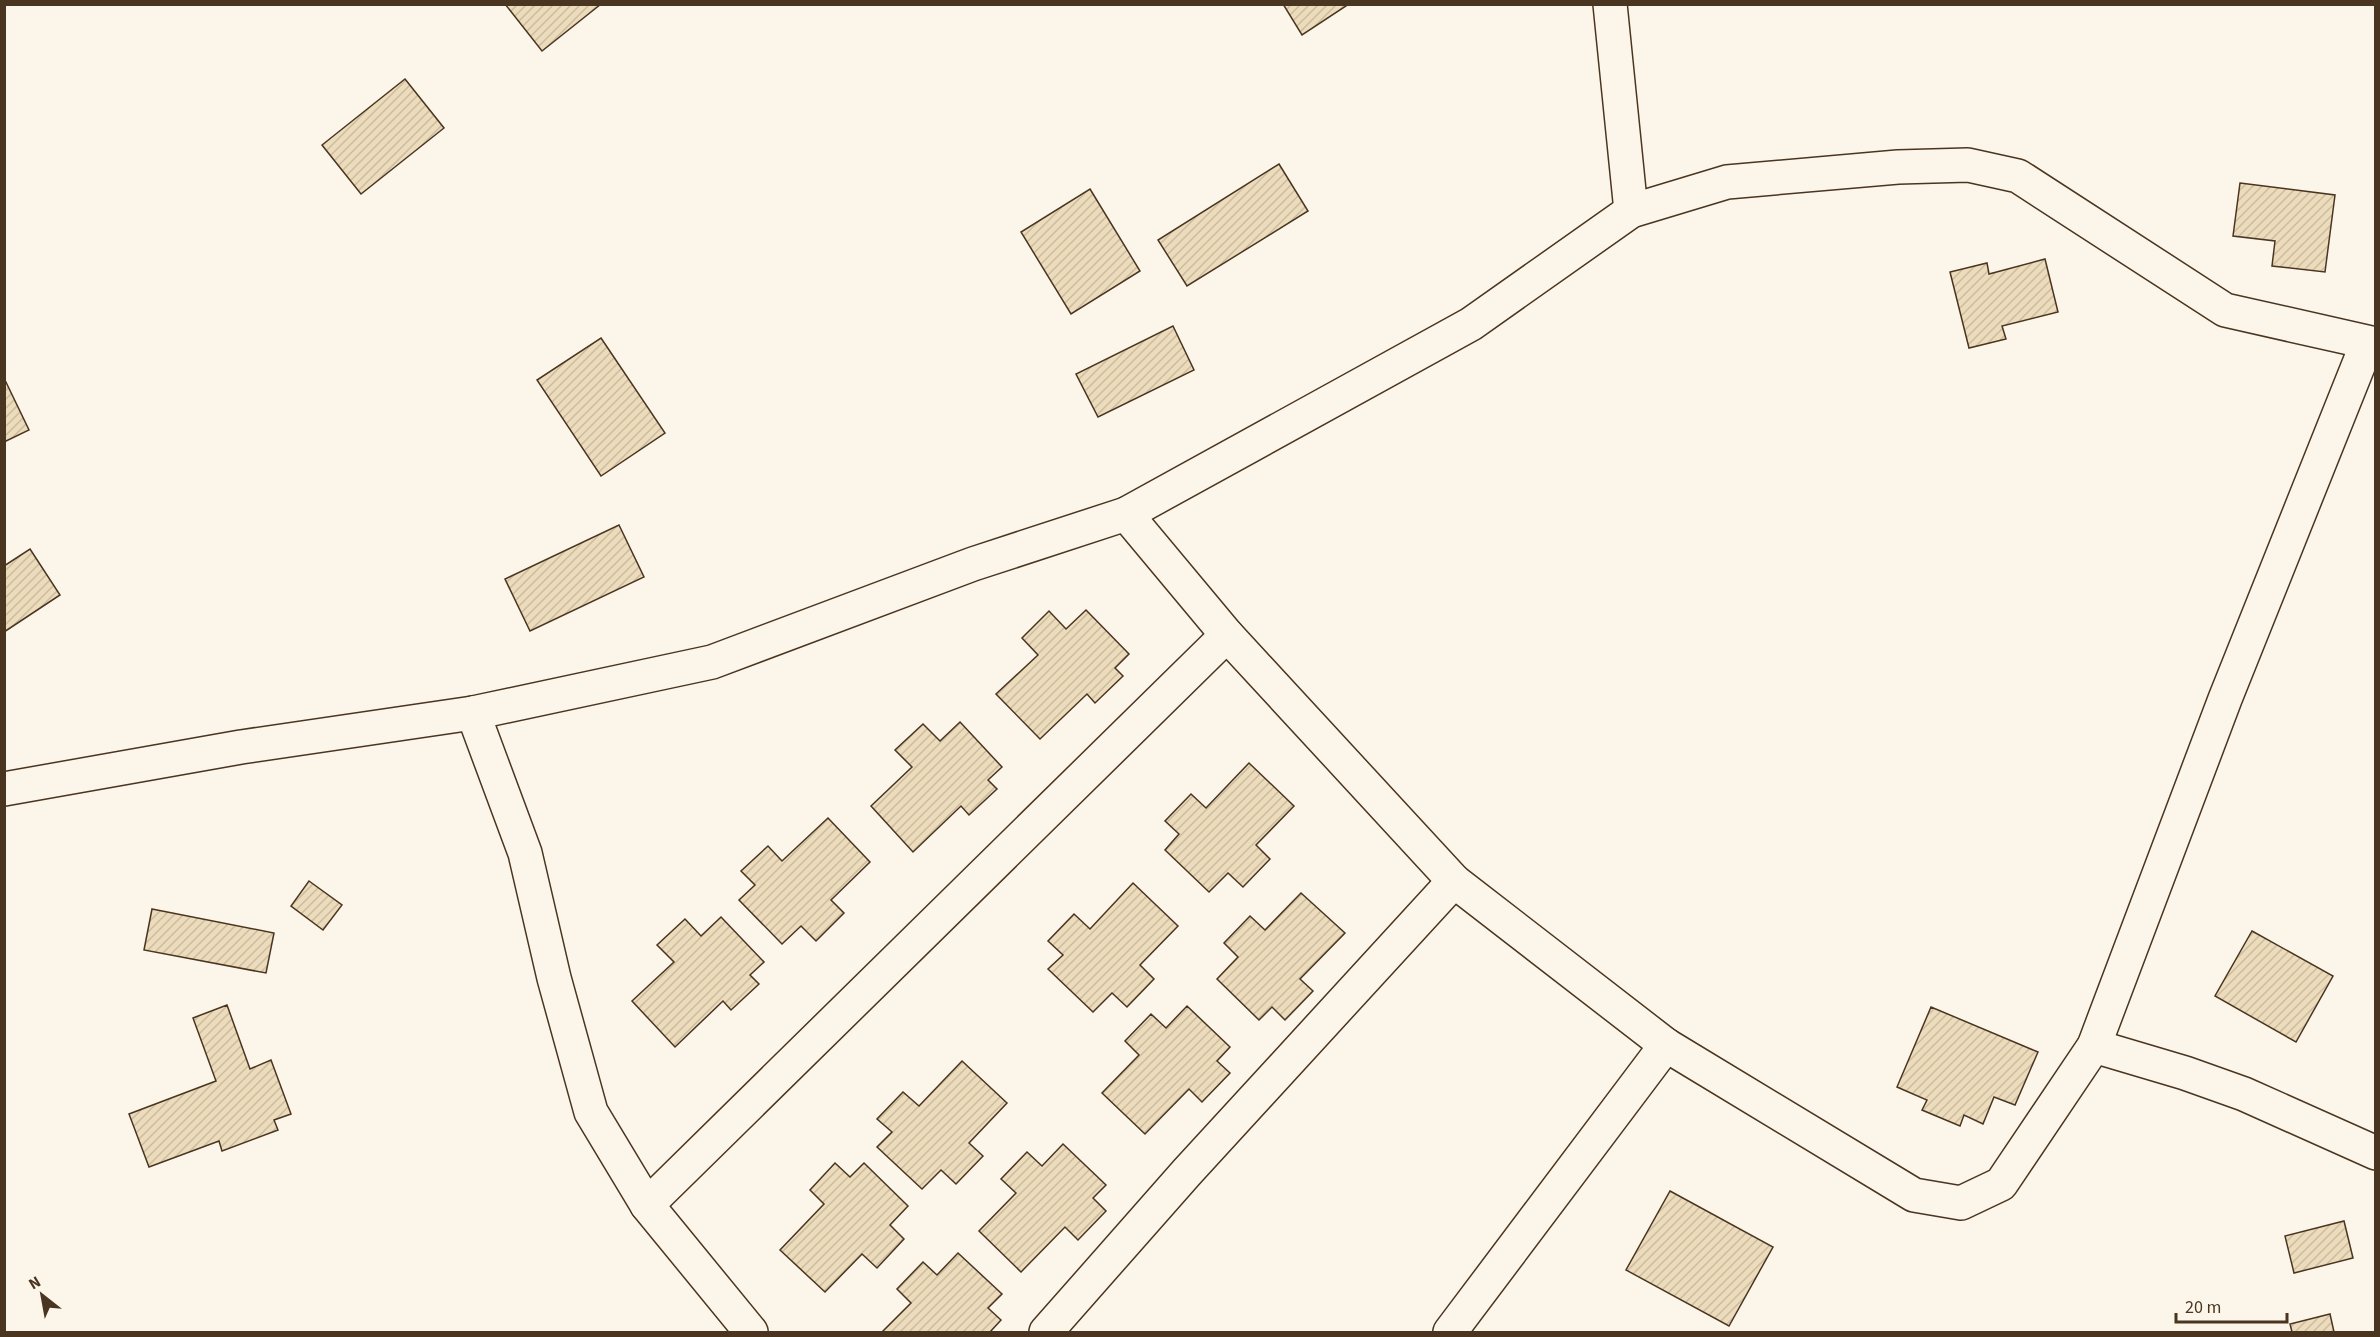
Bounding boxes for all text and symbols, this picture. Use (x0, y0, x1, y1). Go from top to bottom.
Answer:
north arrow (12, 1265, 72, 1325)
text: N (25, 1271, 45, 1295)
scale bar (2176, 1286, 2287, 1324)
text: 20 m (2185, 1295, 2221, 1320)

